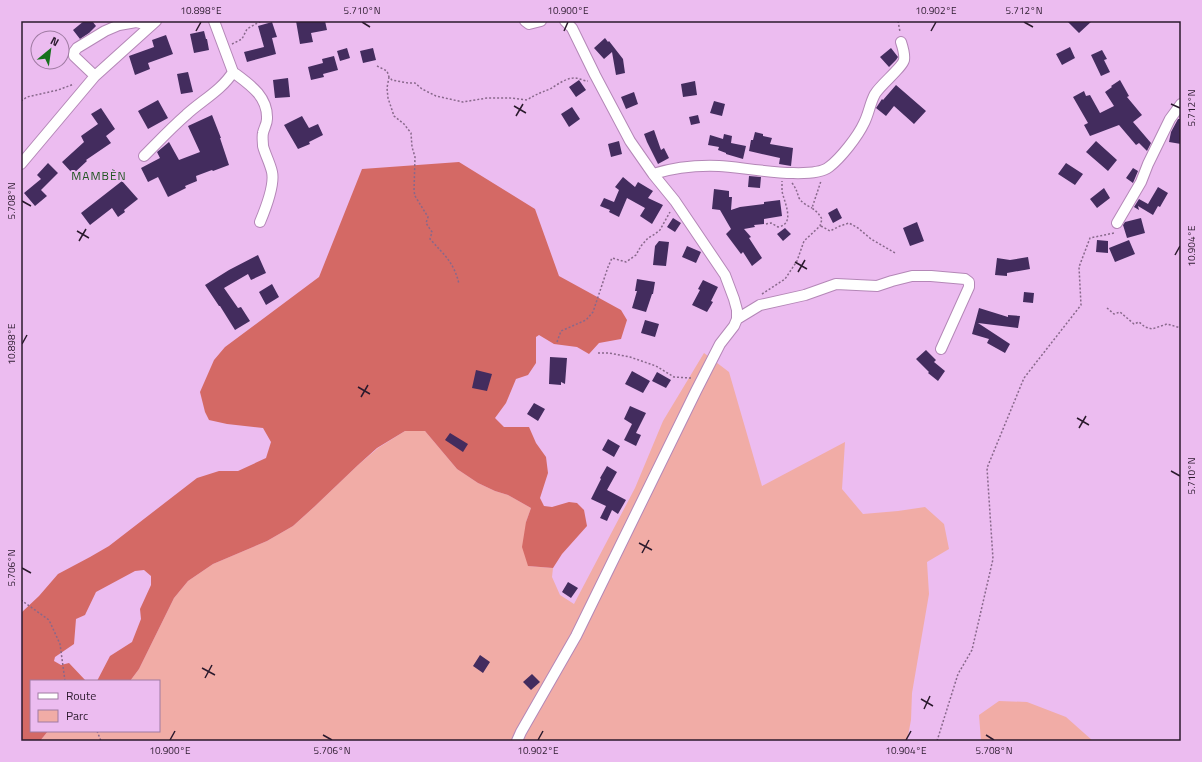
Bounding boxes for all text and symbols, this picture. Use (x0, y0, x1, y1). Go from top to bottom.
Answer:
text: 10.898°E (180, 3, 222, 18)
text: 5.710°N (344, 3, 380, 18)
text: 10.900°E (547, 3, 589, 18)
text: 10.902°E (915, 3, 957, 18)
text: 5.712°N (1006, 3, 1042, 18)
north arrow (30, 30, 70, 70)
text: N (48, 32, 62, 50)
text: 5.712°N (1184, 90, 1199, 126)
district label: MAMBÈN (71, 166, 127, 185)
text: 5.708°N (4, 183, 19, 219)
text: 10.904°E (1184, 225, 1199, 267)
text: 10.898°E (4, 323, 19, 365)
text: 5.710°N (1184, 458, 1199, 494)
text: 5.706°N (4, 550, 19, 586)
legend (30, 680, 160, 732)
text: Route (66, 686, 96, 705)
text: Parc (66, 706, 88, 725)
text: 10.900°E (149, 743, 191, 758)
text: 5.706°N (314, 743, 350, 758)
text: 10.902°E (517, 743, 559, 758)
text: 10.904°E (885, 743, 927, 758)
text: 5.708°N (976, 743, 1012, 758)

